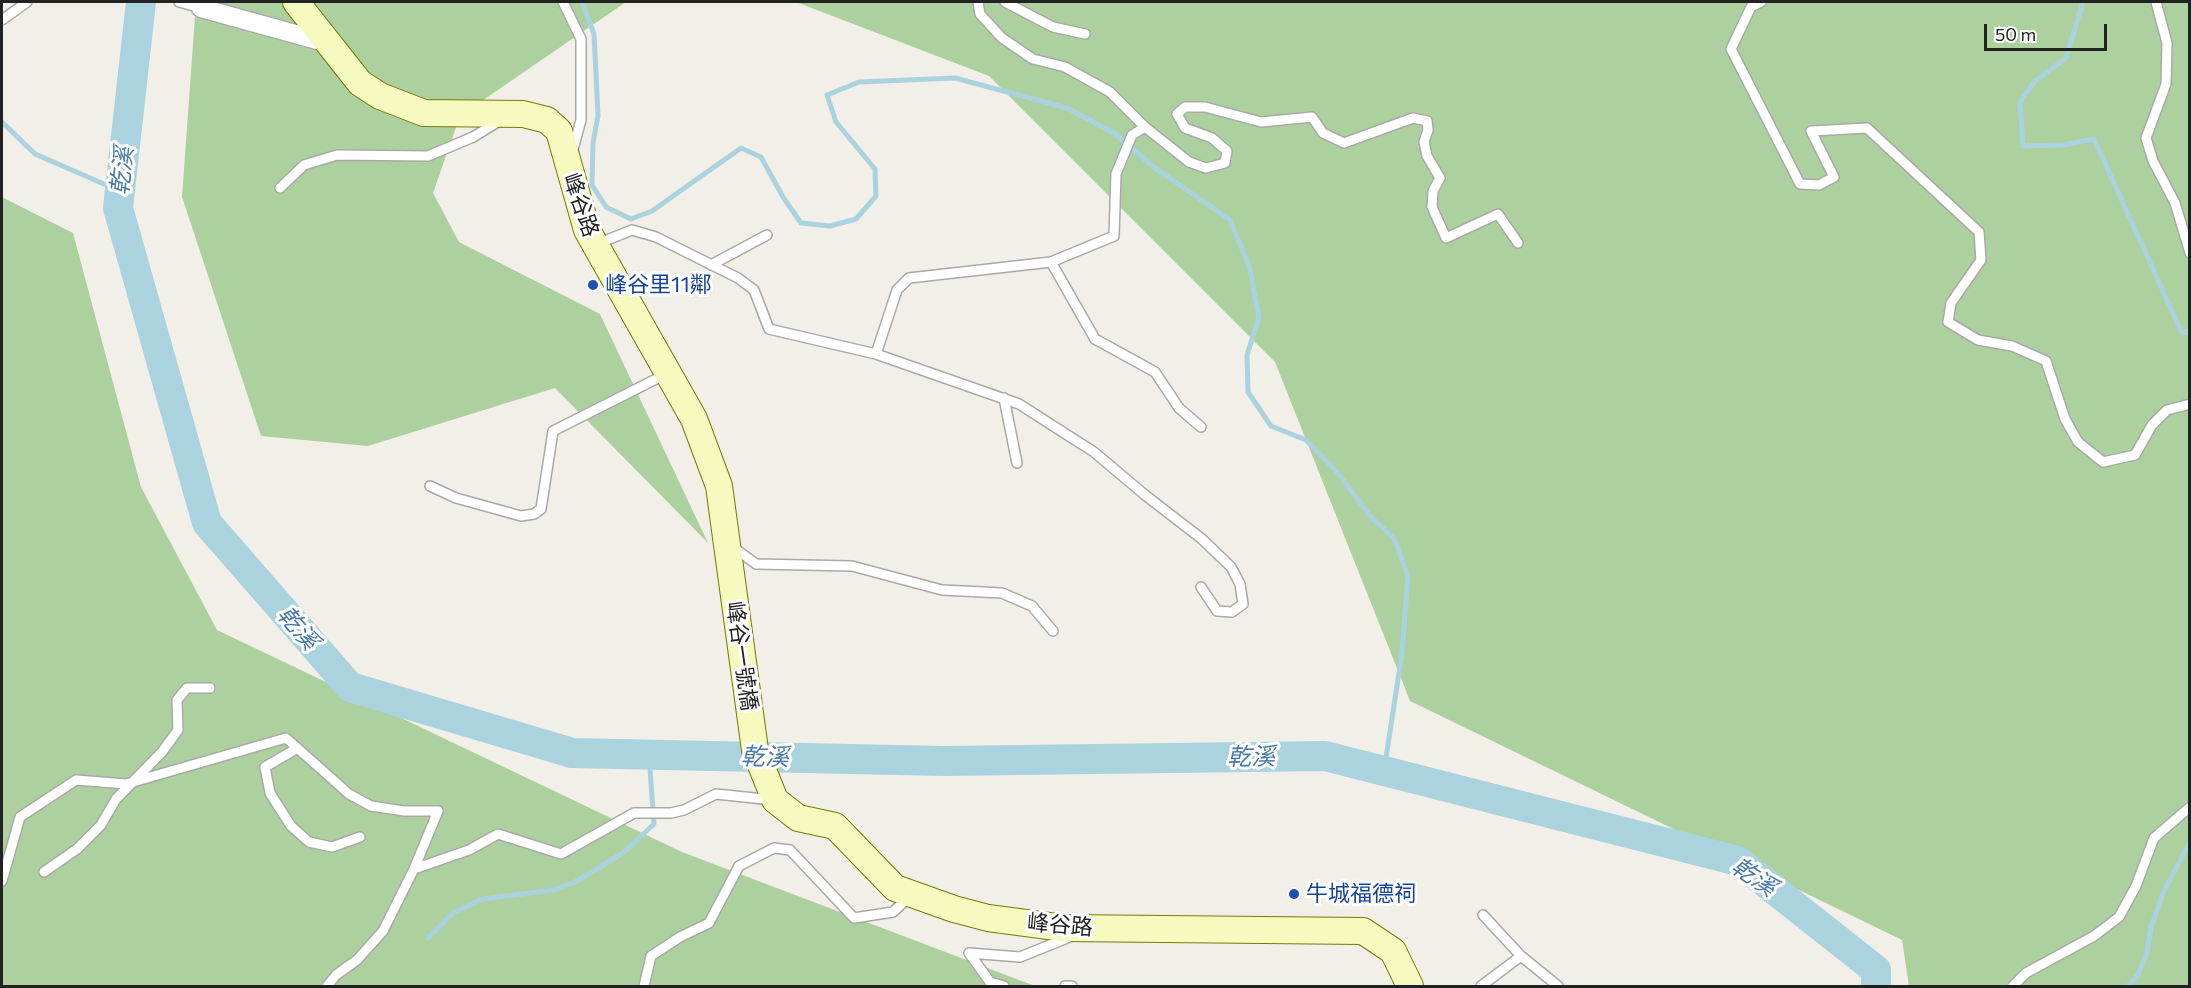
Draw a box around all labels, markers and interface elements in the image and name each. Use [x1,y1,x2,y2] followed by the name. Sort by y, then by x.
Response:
[1987,12,2110,50] scale bar
[1995,23,2036,45] text: 50 m
[105,146,139,196] water label: 乾溪
[558,170,604,240] street label: 峰谷路
[605,272,712,298] place label: 峰谷里11鄰
[586,278,600,292] marker: 峰谷里11鄰
[271,600,325,656] water label: 乾溪
[721,600,763,712] street label: 峰谷一號橋
[741,742,789,772] water label: 乾溪
[1227,742,1275,772] water label: 乾溪
[1726,852,1782,902] water label: 乾溪
[1306,881,1416,907] place label: 牛城福德祠
[1287,887,1301,901] marker: 牛城福德祠
[1026,909,1094,941] street label: 峰谷路

